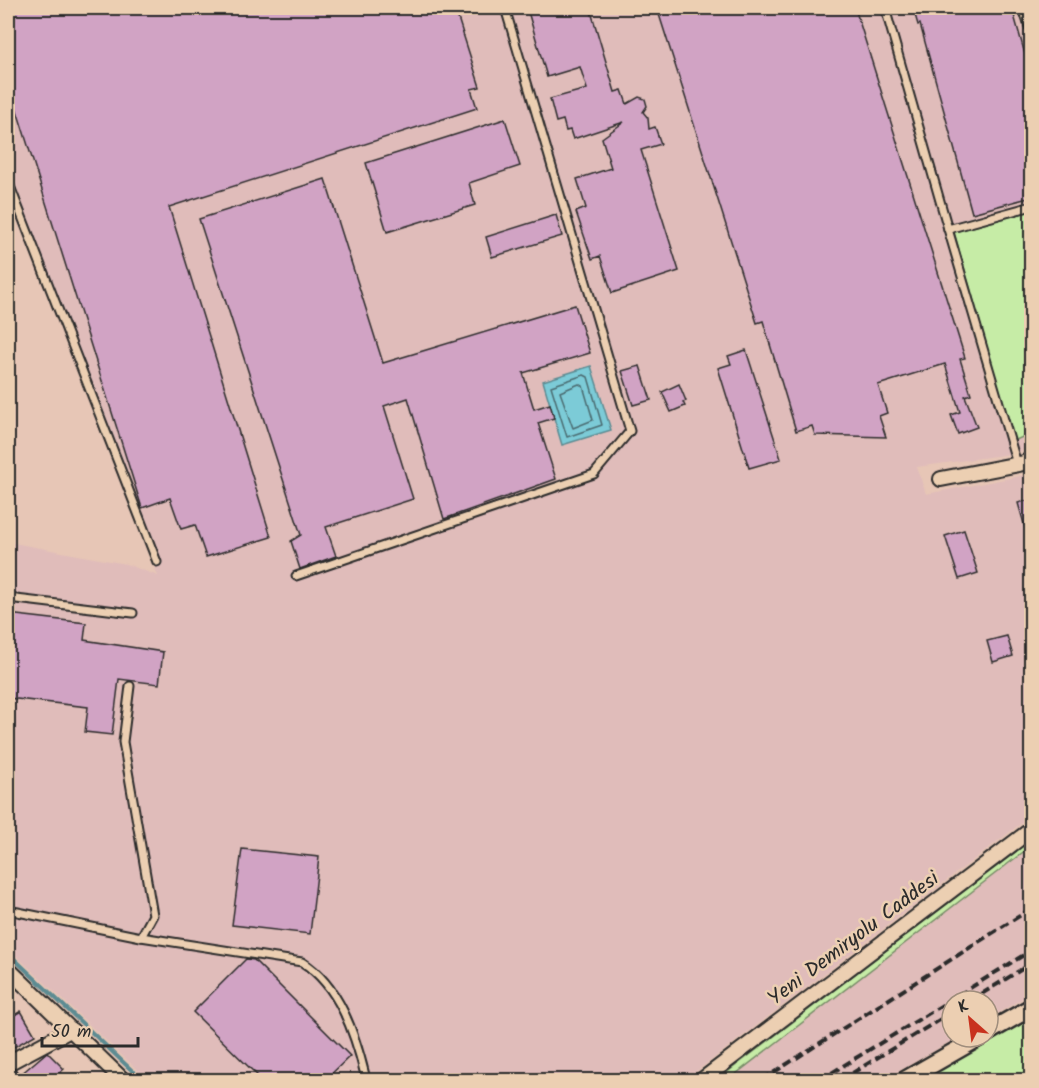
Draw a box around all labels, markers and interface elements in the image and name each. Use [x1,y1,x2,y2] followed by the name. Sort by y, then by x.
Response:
[761,863,948,1015] street label: Yeni Demiryolu Caddesi
[940,989,1000,1049] north arrow
[954,994,974,1020] text: K
[42,1010,138,1048] scale bar
[51,1018,91,1047] text: 50 m

